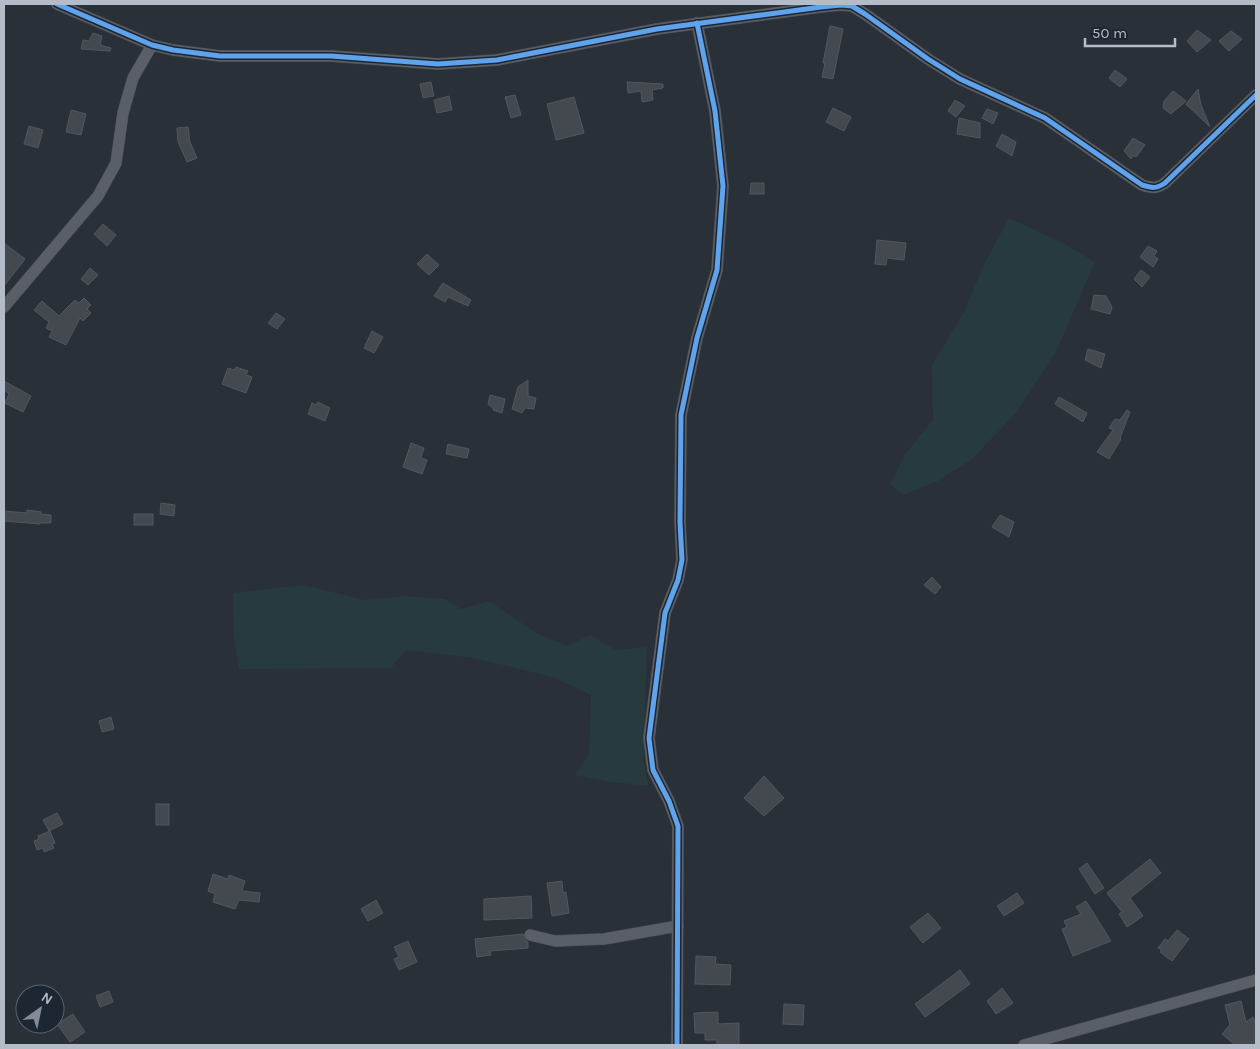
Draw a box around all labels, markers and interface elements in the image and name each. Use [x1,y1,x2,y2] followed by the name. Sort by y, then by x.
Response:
[1085,15,1175,47] scale bar
[1092,24,1127,42] text: 50 m
[15,984,65,1034] north arrow
[38,989,56,1008] text: N

